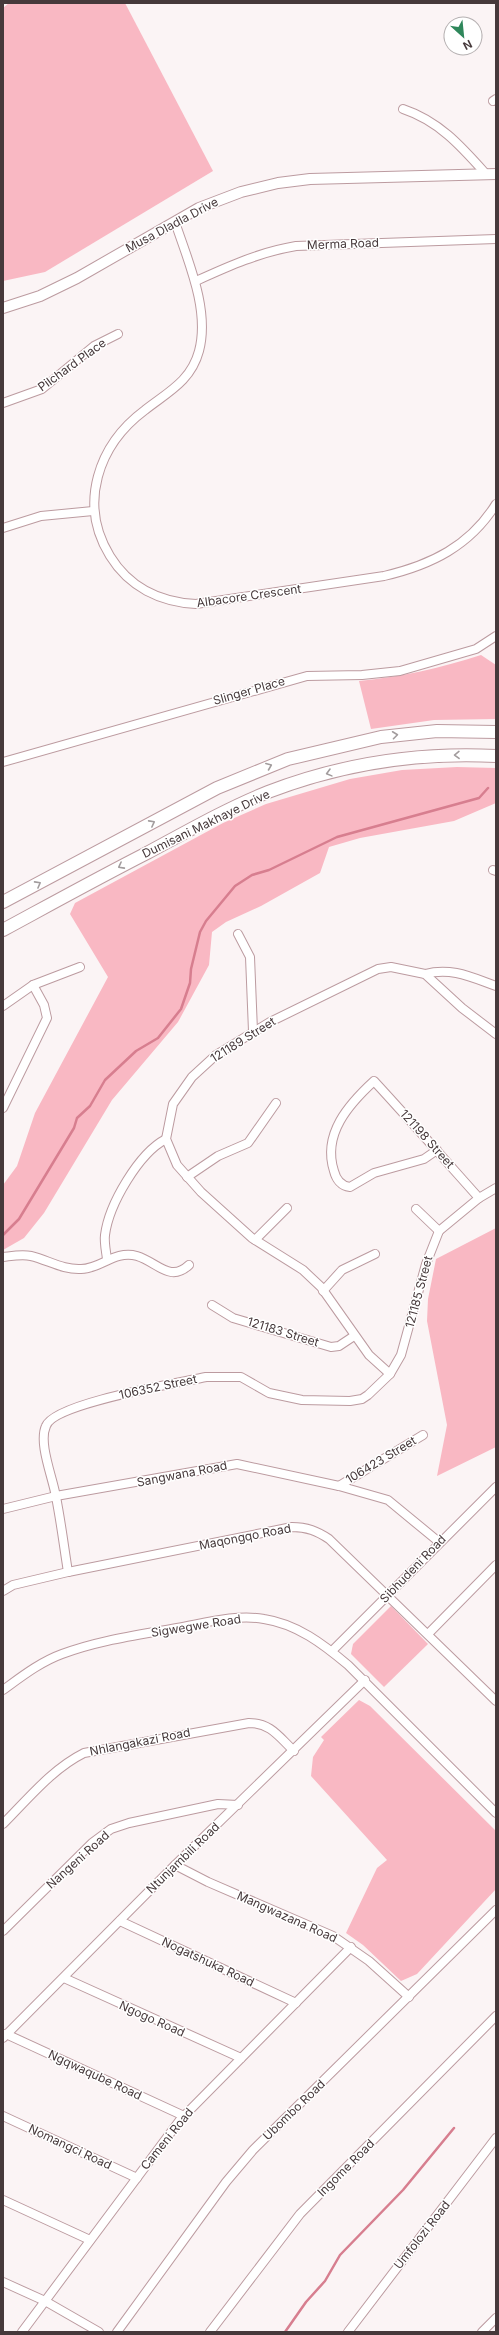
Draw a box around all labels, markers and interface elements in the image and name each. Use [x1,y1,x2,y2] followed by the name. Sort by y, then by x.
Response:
[443,16,483,56] north arrow
[461,37,474,53] text: N
[123,194,221,255] street label: Musa Dladla Drive
[307,235,379,252] street label: Merma Road
[35,335,109,394] street label: Pilchard Place
[196,581,302,610] street label: Albacore Crescent
[211,673,287,708] street label: Slinger Place
[392,731,398,740] one-way arrow
[454,751,460,759] one-way arrow
[265,763,273,771] one-way arrow
[325,768,332,777] one-way arrow
[140,786,272,861] street label: Dumisani Makhaye Drive
[148,820,156,827] one-way arrow
[118,861,125,869] one-way arrow
[33,881,41,888] one-way arrow
[207,1014,278,1066] street label: 121189 Street
[397,1106,458,1171] street label: 121198 Street
[402,1254,435,1330] street label: 121185 Street
[246,1314,321,1350] street label: 121183 Street
[118,1371,198,1402] street label: 106352 Street
[343,1433,419,1487] street label: 106423 Street
[136,1457,228,1490] street label: Sangwana Road
[198,1520,292,1553] street label: Maqongqo Road
[376,1531,449,1606] street label: Sibhudeni Road
[150,1611,242,1640] street label: Sigwegwe Road
[88,1724,191,1759] street label: Nhlangakazi Road
[143,1819,222,1896] street label: Ntunjambili Road
[43,1827,112,1892] street label: Nangeni Road
[235,1888,340,1945] street label: Mangwazana Road
[160,1934,257,1990] street label: Nogatshuka Road
[117,1997,187,2040] street label: Ngogo Road
[46,2046,144,2103] street label: Ngqwaqube Road
[259,2076,328,2143] street label: Ubombo Road
[137,2105,196,2173] street label: Cameni Road
[26,2121,114,2172] street label: Nomangci Road
[314,2136,377,2199] street label: Ingome Road
[390,2198,453,2272] street label: Umfolozi Road

